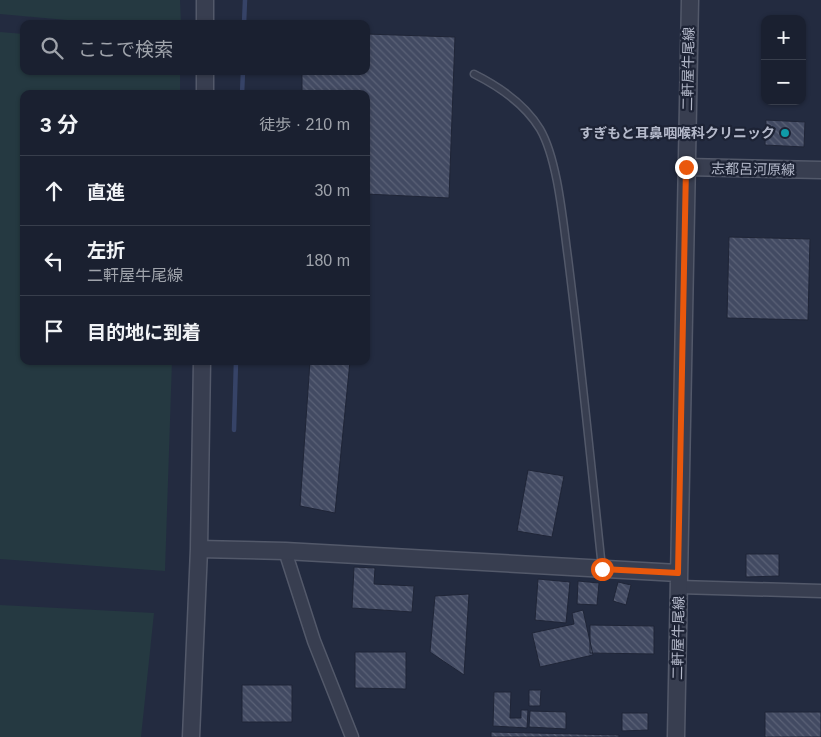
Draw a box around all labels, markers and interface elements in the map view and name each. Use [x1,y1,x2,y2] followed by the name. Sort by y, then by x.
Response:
[761,15,806,105] map controls
[761,15,806,60] button: +
[20,20,370,75] search box
[679,27,697,111] street label: 二軒屋牛尾線
[38,34,66,62] icon: search
[78,39,173,60] text: ここで検索
[761,60,806,105] button: −
[40,113,79,136] text: 3 分
[259,116,350,133] text: 徒歩 · 210 m
[579,125,775,141] place label: すぎもと耳鼻咽喉科クリニック
[779,127,791,139] marker: すぎもと耳鼻咽喉科クリニック
[675,156,698,179] route end
[711,160,795,178] street label: 志都呂河原線
[40,177,68,205] icon: ahead
[87,182,125,203] text: 直進
[314,182,350,199] text: 30 m
[87,240,125,261] text: 左折
[40,247,68,275] icon: left
[306,252,350,269] text: 180 m
[87,267,183,284] text: 二軒屋牛尾線
[40,317,68,345] icon: arrive
[87,322,201,343] text: 目的地に到着
[591,558,614,581] route start
[669,596,687,680] street label: 二軒屋牛尾線

